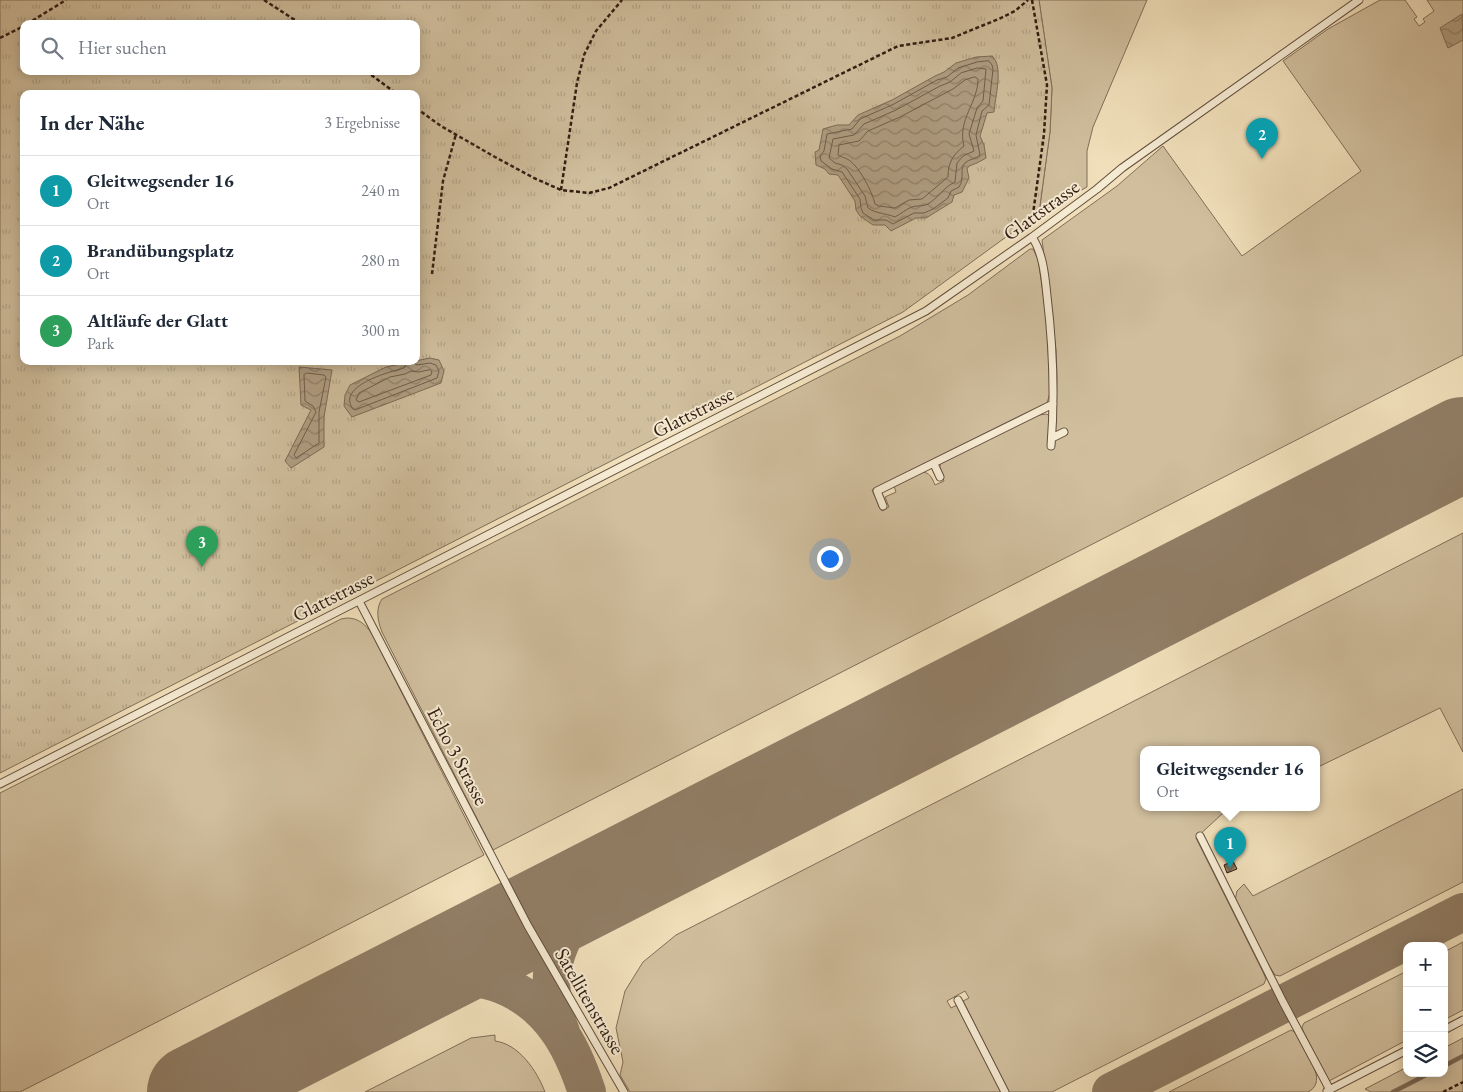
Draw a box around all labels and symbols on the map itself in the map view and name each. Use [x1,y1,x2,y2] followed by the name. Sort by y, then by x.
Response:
[1246,118,1278,159] pin: 2
[998,173,1084,246] street label: Glattstrasse
[648,380,738,444] street label: Glattstrasse
[186,526,218,567] pin: 3
[817,546,843,572] your location
[288,564,378,628] street label: Glattstrasse
[421,702,495,810] street label: Echo 3 Strasse
[1214,827,1246,868] pin: 1
[549,943,631,1059] street label: Satellitenstrasse

